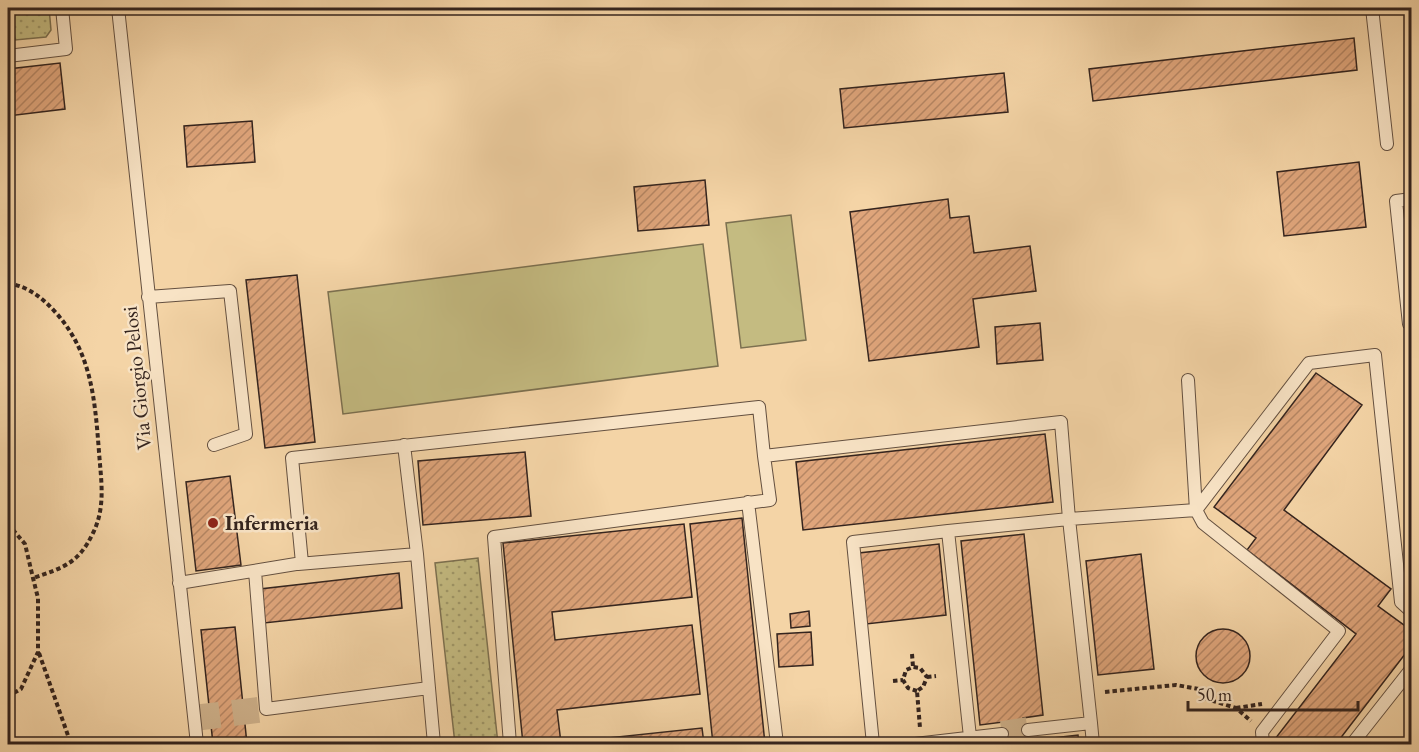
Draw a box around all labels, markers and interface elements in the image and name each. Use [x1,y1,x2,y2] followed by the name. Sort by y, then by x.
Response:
[116,305,157,451] street label: Via Giorgio Pelosi
[225,509,320,536] place label: Infermeria
[206,516,220,530] marker: Infermeria
[1188,674,1358,712] scale bar
[1197,683,1232,706] text: 50 m

